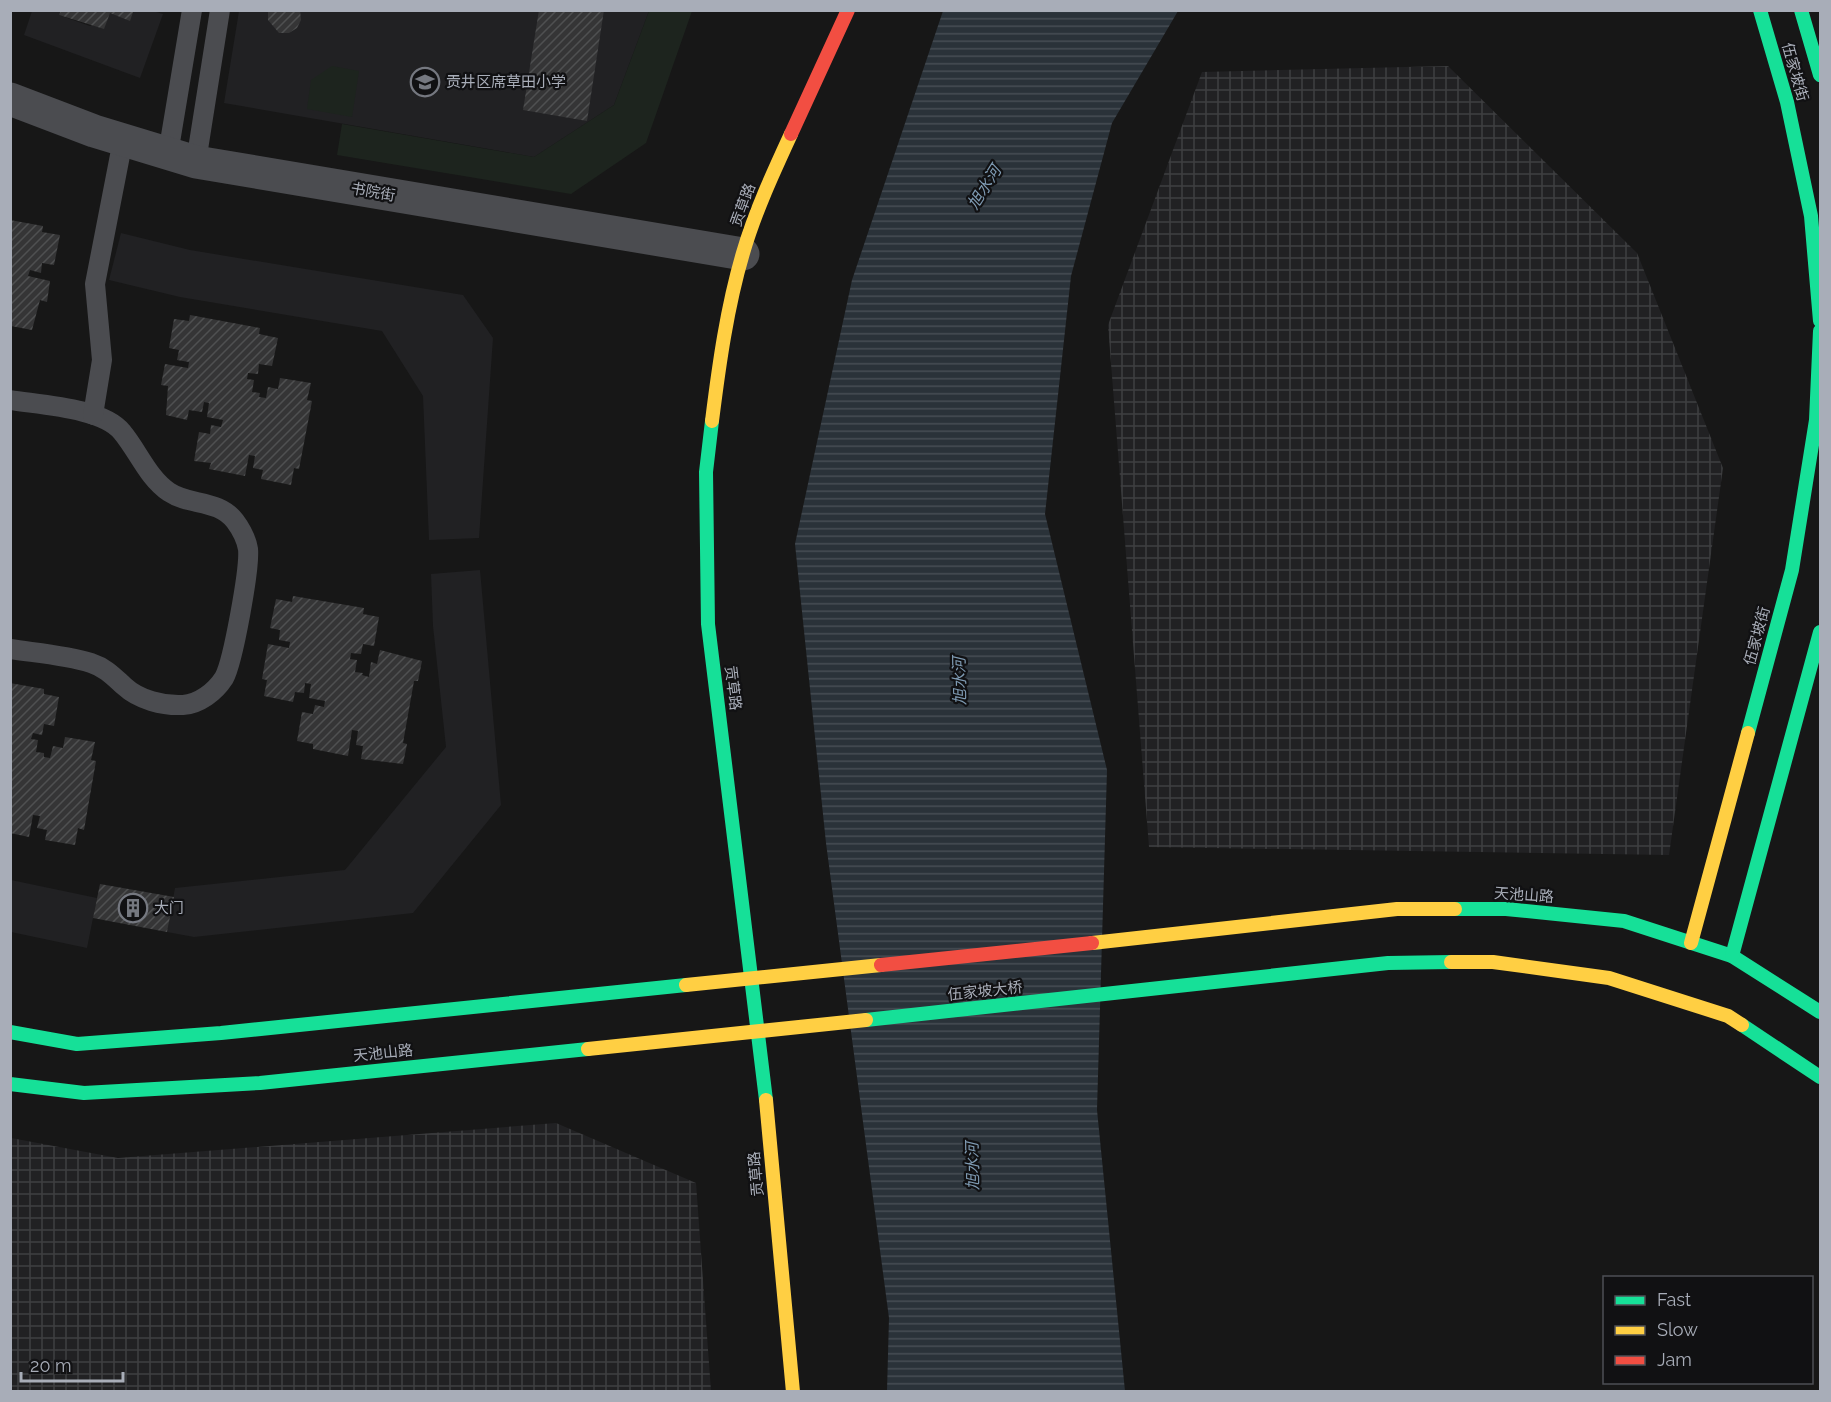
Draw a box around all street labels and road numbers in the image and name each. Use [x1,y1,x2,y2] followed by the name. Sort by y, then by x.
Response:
[1778,41,1812,103] street label: 伍家坡街
[349,179,397,205] street label: 书院街
[727,181,759,229] street label: 贡草路
[1741,605,1773,667] street label: 伍家坡街
[721,665,745,711] street label: 贡草路
[1493,884,1555,906] street label: 天池山路
[947,978,1023,1004] street label: 伍家坡大桥
[352,1041,414,1065] street label: 天池山路
[745,1151,767,1197] street label: 贡草路

